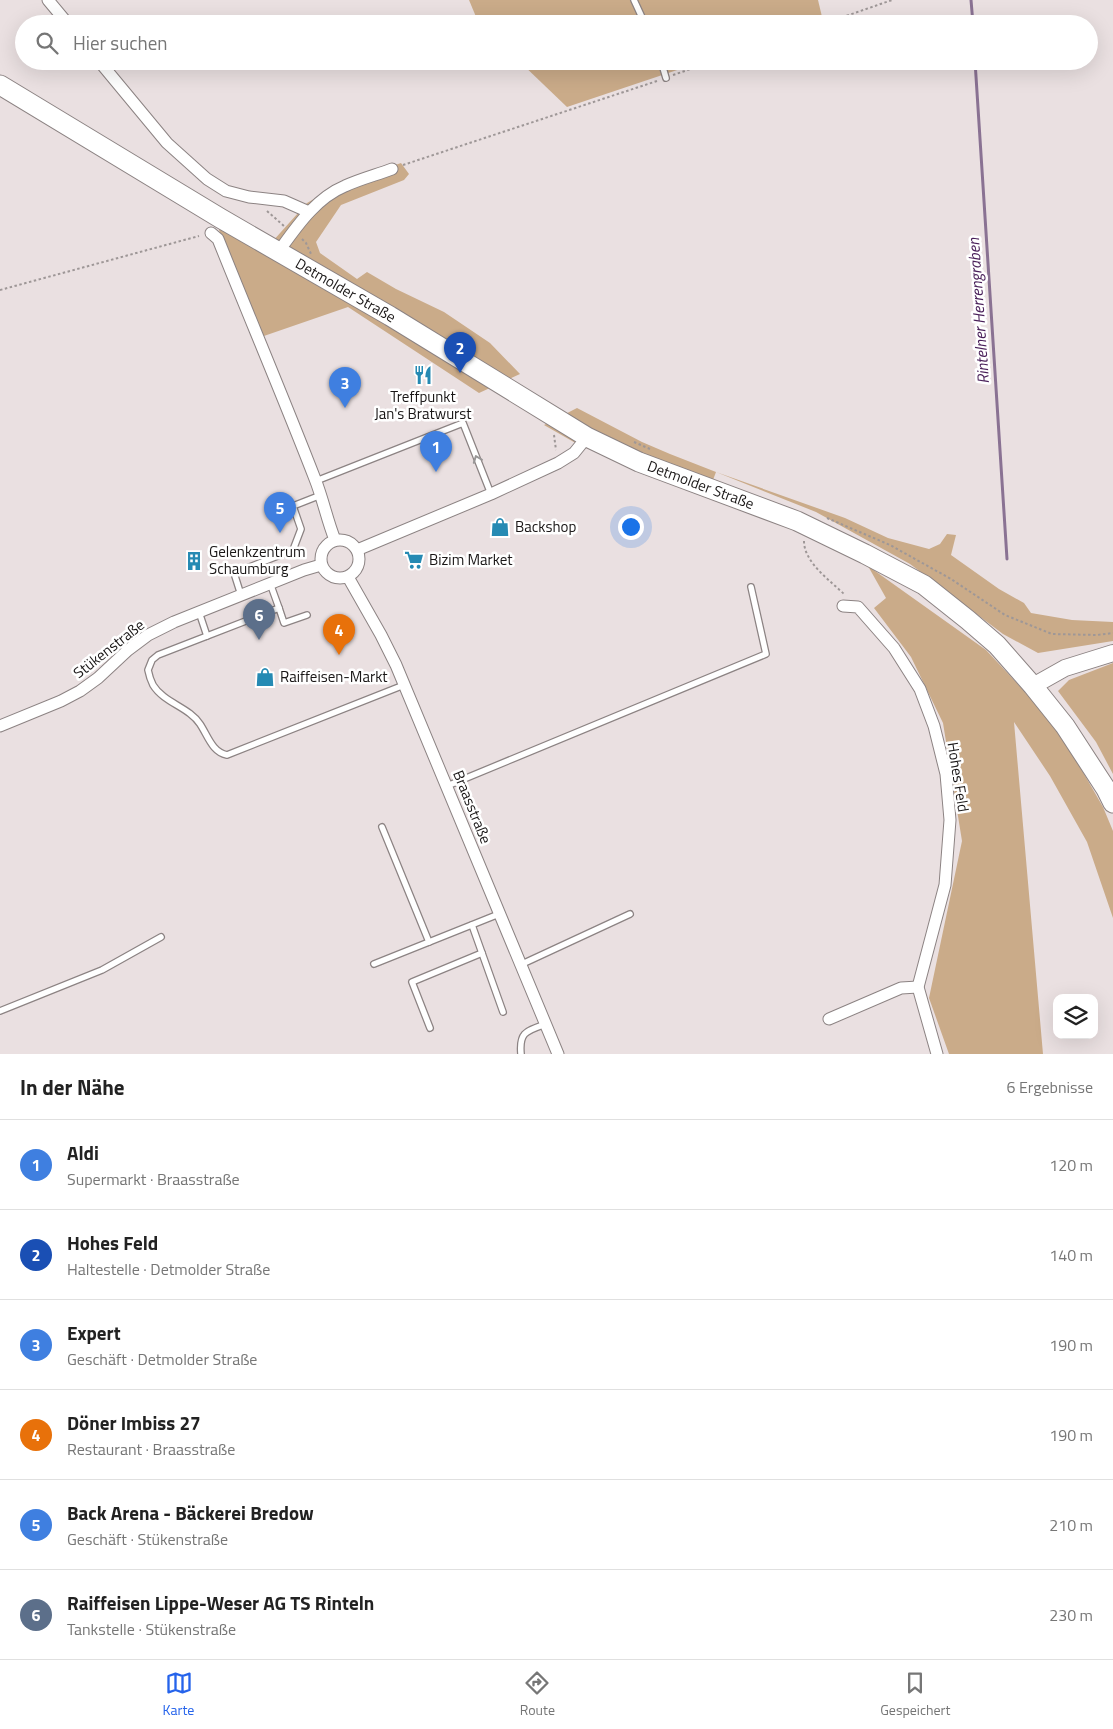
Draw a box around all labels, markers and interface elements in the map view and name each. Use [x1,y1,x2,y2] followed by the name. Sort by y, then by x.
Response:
[15,15,1098,70] search box
[73,28,168,57] text: Hier suchen
[33,29,61,57] icon: search
[961,236,995,385] water label: Rintelner Herrengraben
[291,252,401,328] street label: Detmolder Straße
[444,332,476,373] pin: 2
[412,364,434,386] restaurant icon: Treffpunkt Jan's Bratwurst
[329,367,361,408] pin: 3
[374,385,472,425] place label: Treffpunkt Jan's Bratwurst
[420,431,452,472] pin: 1
[644,454,758,515] street label: Detmolder Straße
[473,455,483,463] one-way arrow
[264,492,296,533] pin: 5
[618,514,644,540] your location
[515,515,576,538] place label: Backshop
[489,516,511,538] shop icon: Backshop
[209,540,305,580] place label: Gelenkzentrum Schaumburg
[429,548,513,571] place label: Bizim Market
[403,549,425,571] supermarket icon: Bizim Market
[183,550,205,572] building icon: Gelenkzentrum Schaumburg
[243,599,275,640] pin: 6
[68,613,149,684] street label: Stükenstraße
[323,614,355,655] pin: 4
[280,665,388,688] place label: Raiffeisen-Markt
[254,666,276,688] shop icon: Raiffeisen-Markt
[942,740,975,814] street label: Hohes Feld
[447,767,498,847] street label: Braasstraße
[1053,994,1098,1039] map controls
[1053,994,1098,1039] button: layers
[20,1071,125,1103] text: In der Nähe
[1006,1075,1093,1099] text: 6 Ergebnisse
[67,1138,99,1167] text: Aldi
[32,1153,40,1177] text: 1
[1049,1153,1093,1177] text: 120 m
[67,1167,240,1191] text: Supermarkt · Braasstraße
[67,1228,158,1257] text: Hohes Feld
[32,1243,40,1267] text: 2
[1049,1243,1093,1267] text: 140 m
[67,1257,270,1281] text: Haltestelle · Detmolder Straße
[67,1318,121,1347] text: Expert
[32,1333,40,1357] text: 3
[1049,1333,1093,1357] text: 190 m
[67,1347,257,1371] text: Geschäft · Detmolder Straße
[67,1408,201,1437] text: Döner Imbiss 27
[32,1423,40,1447] text: 4
[1049,1423,1093,1447] text: 190 m
[67,1437,235,1461] text: Restaurant · Braasstraße
[67,1498,314,1527] text: Back Arena - Bäckerei Bredow
[32,1513,40,1537] text: 5
[1049,1513,1093,1537] text: 210 m
[67,1527,228,1551] text: Geschäft · Stükenstraße
[67,1588,374,1617] text: Raiffeisen Lippe-Weser AG TS Rinteln
[32,1603,40,1627] text: 6
[1049,1603,1093,1627] text: 230 m
[67,1617,236,1641] text: Tankstelle · Stükenstraße
[163,1669,194,1720] tab: Karte
[520,1669,555,1720] tab: Route
[880,1669,950,1720] tab: Gespeichert

